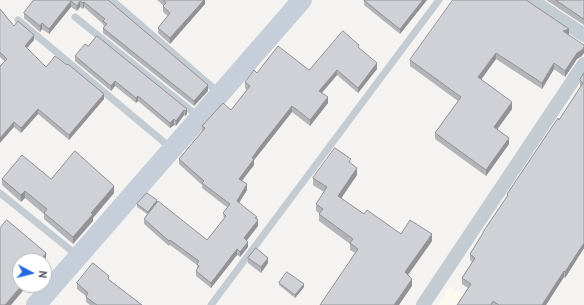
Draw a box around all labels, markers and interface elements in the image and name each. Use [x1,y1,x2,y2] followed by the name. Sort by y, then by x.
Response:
[12,253,52,293] north arrow
[36,270,50,279] text: N

